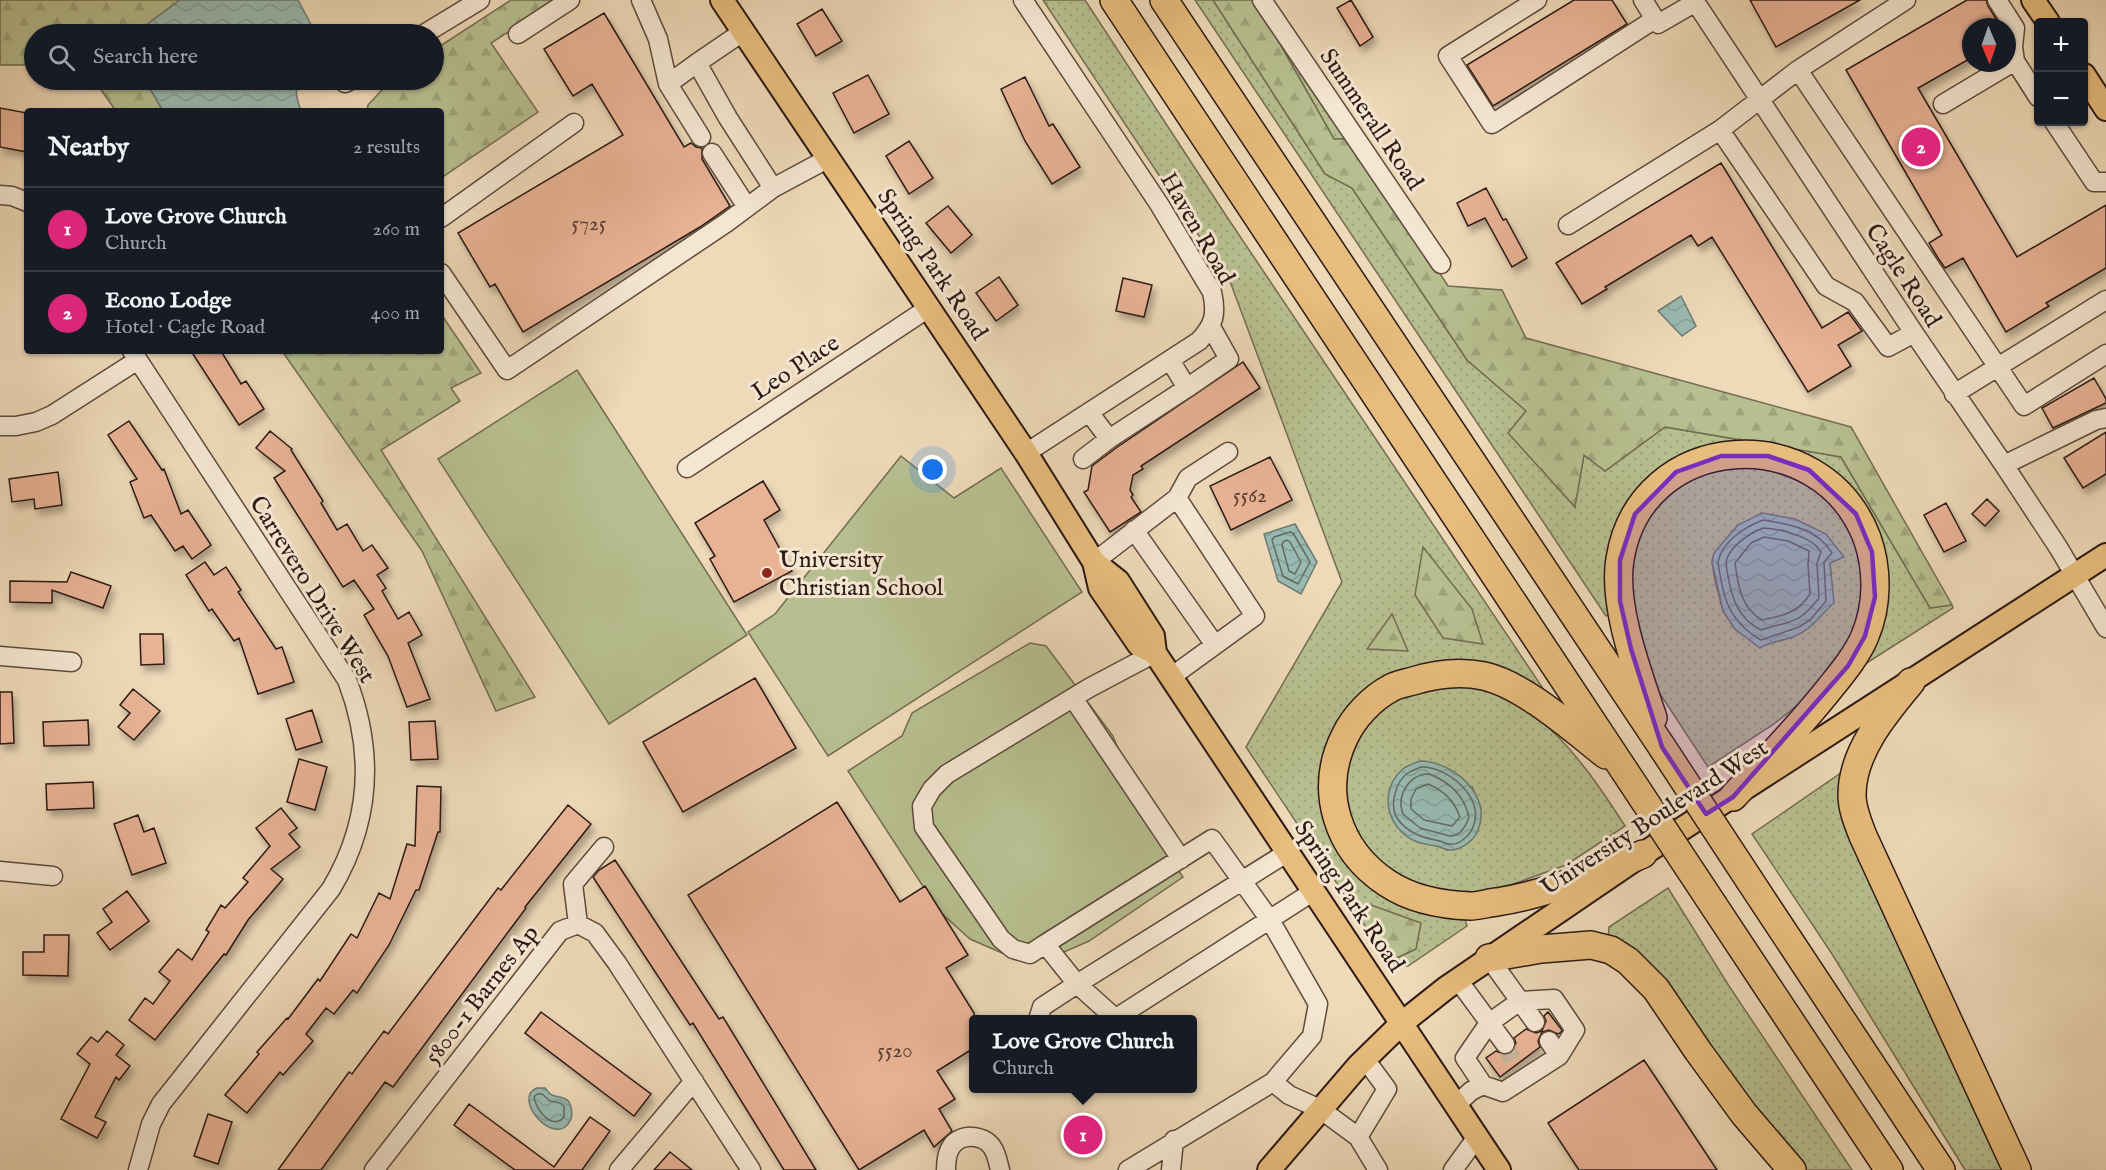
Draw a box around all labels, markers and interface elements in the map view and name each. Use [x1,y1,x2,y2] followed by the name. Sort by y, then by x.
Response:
[1962,18,2016,72] north arrow
[2034,18,2088,126] map controls
[2034,18,2088,72] button: +
[24,24,444,90] search box
[45,41,78,74] icon: search
[93,43,198,71] text: Search here
[1312,43,1430,197] street label: Summerall Road
[2034,72,2088,126] button: −
[1902,124,1940,170] pin: 2
[48,131,129,164] text: Nearby
[353,135,420,160] text: 2 results
[1152,167,1241,291] street label: Haven Road
[870,183,994,347] street label: Spring Park Road
[105,203,287,231] text: Love Grove Church
[572,211,607,238] house number: 5725
[64,217,71,242] text: 1
[373,217,420,242] text: 260 m
[1858,218,1948,334] street label: Cagle Road
[105,231,167,256] text: Church
[105,287,231,315] text: Econo Lodge
[63,301,72,326] text: 2
[371,301,420,326] text: 400 m
[105,315,265,340] text: Hotel · Cagle Road
[746,328,846,408] street label: Leo Place
[918,455,947,484] your location
[1233,483,1267,510] house number: 5562
[242,490,382,689] street label: Carrevero Drive West
[779,545,944,604] place label: University Christian School
[760,566,774,580] marker: University Christian School
[1535,733,1774,903] street label: University Boulevard West
[1287,815,1411,979] street label: Spring Park Road
[418,919,546,1071] street label: 5800-1 Barnes Ap
[969,1015,1197,1093] popup
[992,1028,1174,1056] text: Love Grove Church
[877,1038,913,1065] house number: 5520
[992,1056,1054,1081] text: Church
[1064,1112,1102,1158] pin: 1

